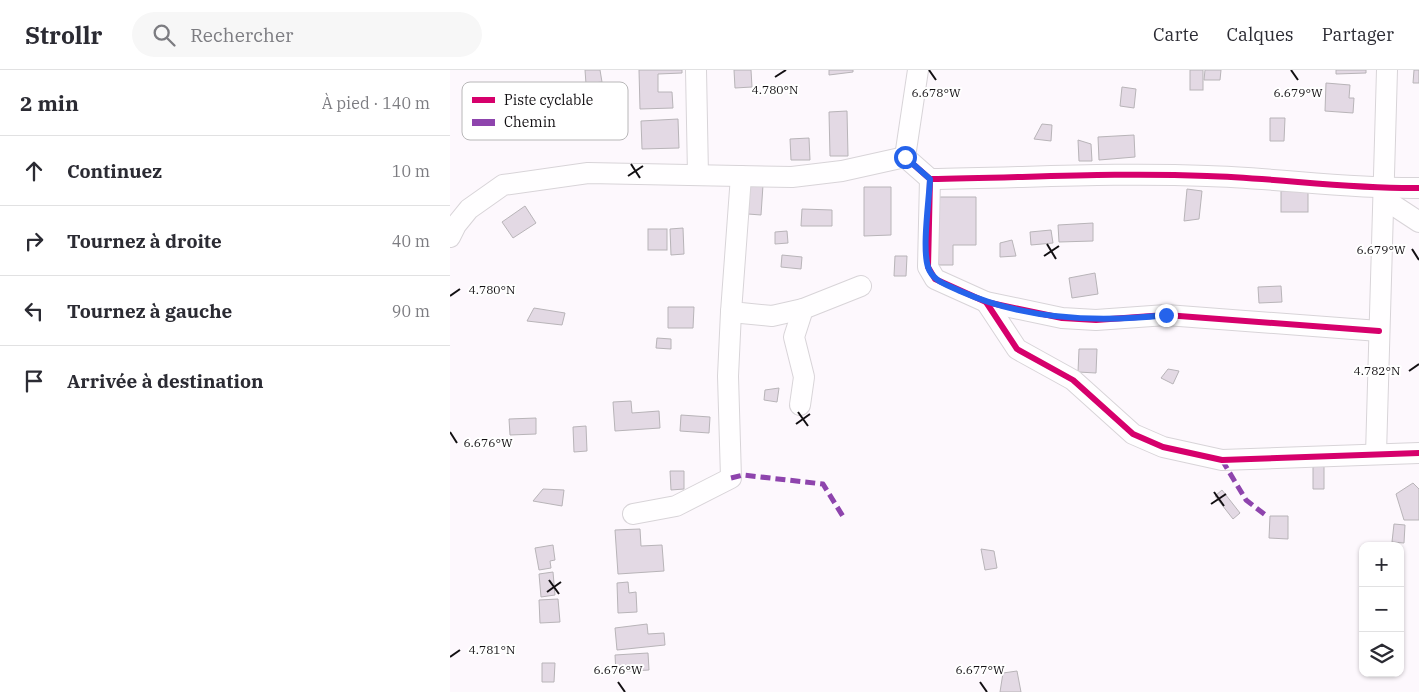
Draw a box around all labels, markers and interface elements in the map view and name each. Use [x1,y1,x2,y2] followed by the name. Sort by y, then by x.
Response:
[132,12,482,57] search box
[25,19,102,51] text: Strollr
[150,21,178,49] icon: search
[190,23,294,47] text: Rechercher
[1153,23,1199,46] text: Carte
[1227,23,1294,46] text: Calques
[1322,23,1394,46] text: Partager
[462,82,628,140] legend
[752,82,798,97] text: 4.780°N
[911,85,961,100] text: 6.678°W
[1273,85,1323,100] text: 6.679°W
[20,89,79,117] text: 2 min
[504,91,593,109] text: Piste cyclable
[322,93,430,113] text: À pied · 140 m
[504,113,556,131] text: Chemin
[894,146,917,169] route start
[20,157,48,185] icon: ahead
[67,159,162,183] text: Continuez
[392,161,430,181] text: 10 m
[20,227,48,255] icon: right
[67,229,222,253] text: Tournez à droite
[392,231,430,251] text: 40 m
[1356,242,1406,257] text: 6.679°W
[469,282,515,297] text: 4.780°N
[20,297,48,325] icon: left
[67,299,232,323] text: Tournez à gauche
[392,301,430,321] text: 90 m
[1155,304,1178,327] route end
[1354,363,1400,378] text: 4.782°N
[20,367,48,395] icon: arrive
[67,369,264,393] text: Arrivée à destination
[463,435,513,450] text: 6.676°W
[1359,542,1404,677] map controls
[1359,542,1404,587] button: +
[1359,587,1404,632] button: −
[1359,632,1404,677] button: layers
[469,642,515,657] text: 4.781°N
[593,662,643,677] text: 6.676°W
[955,662,1005,677] text: 6.677°W

